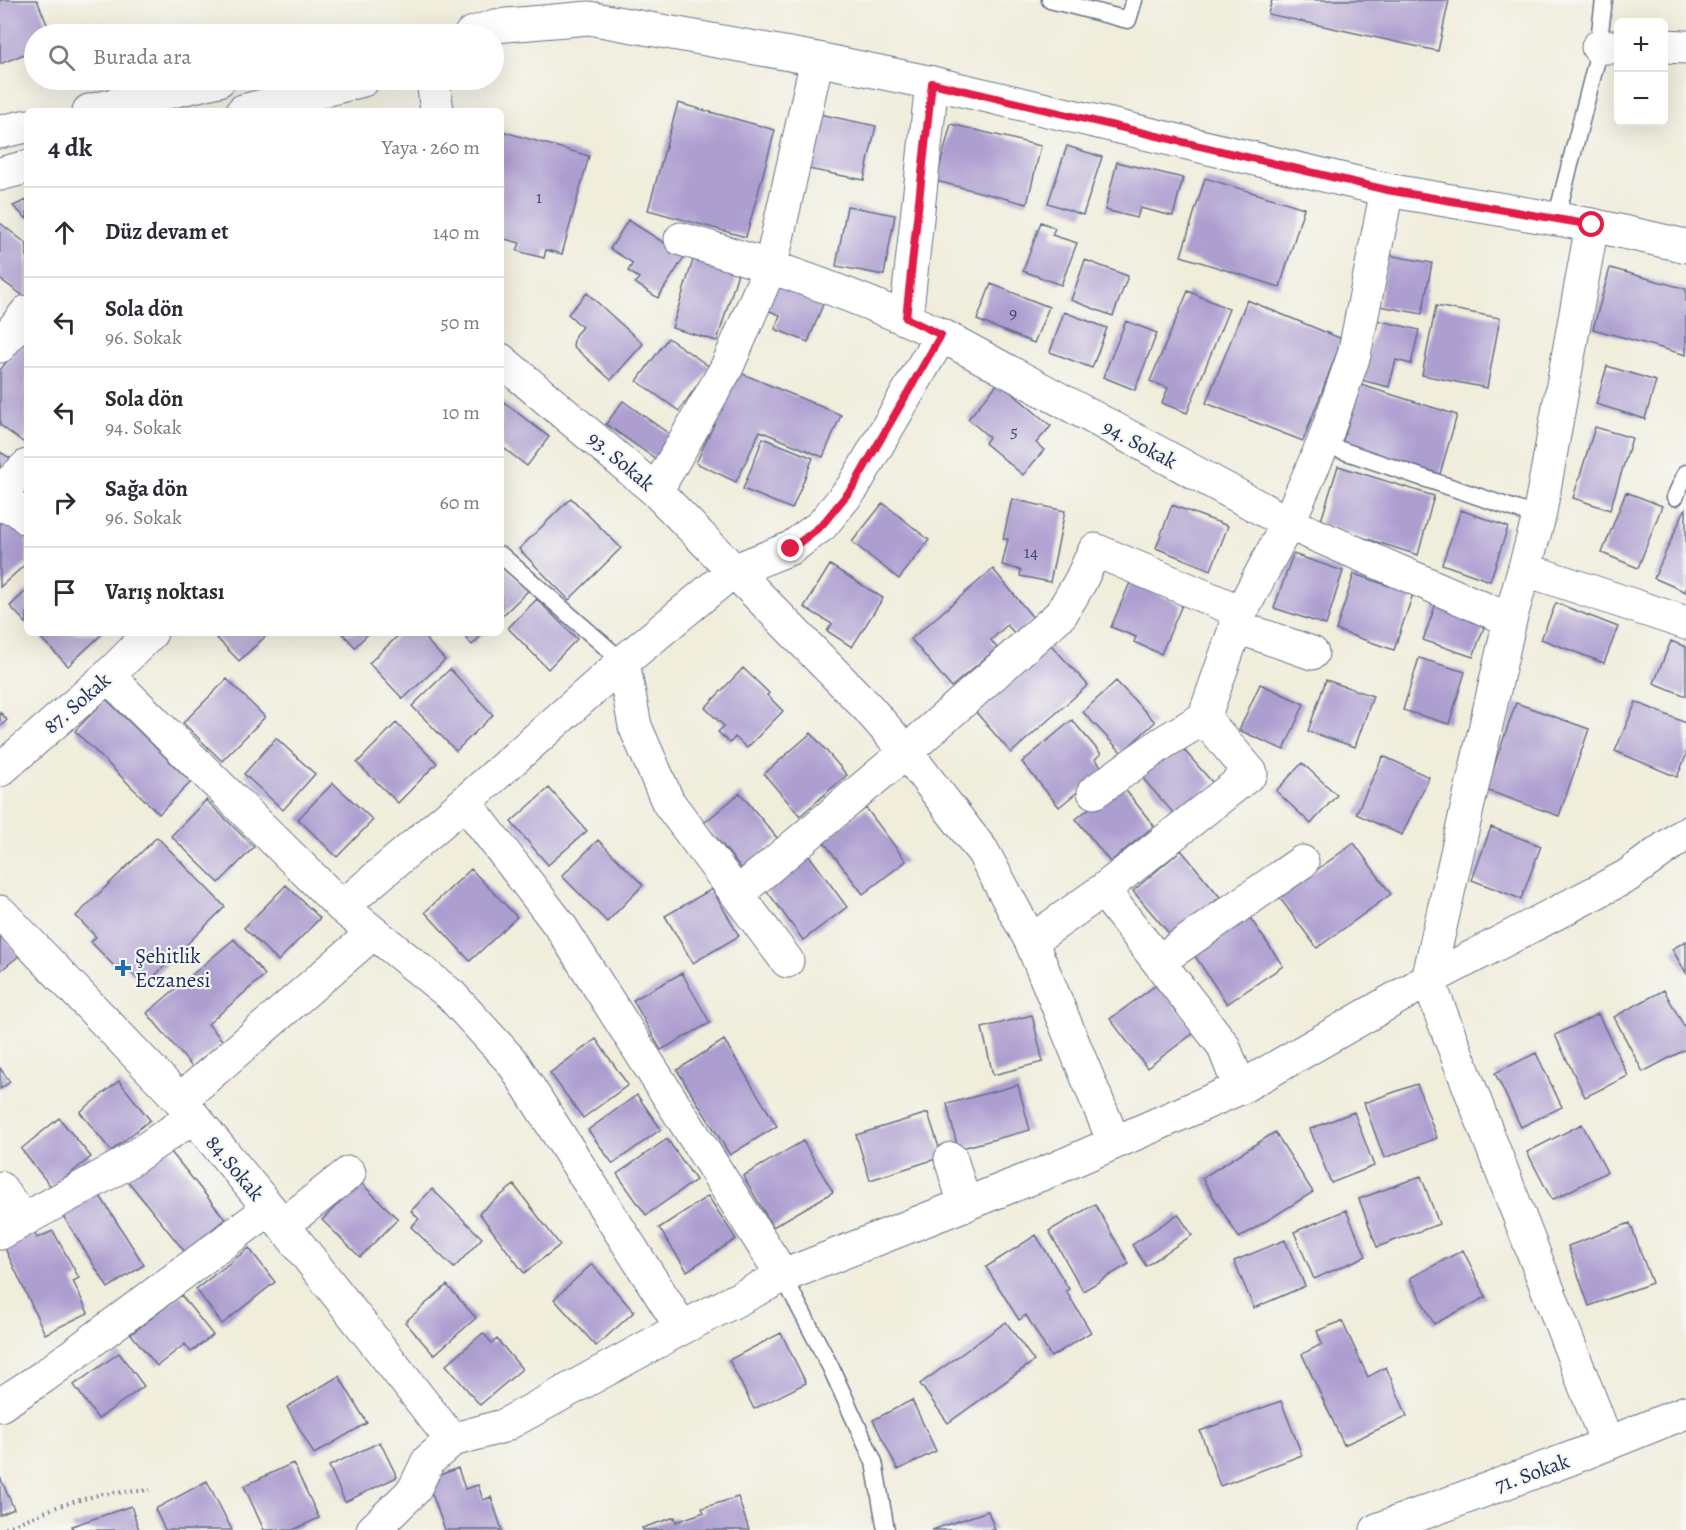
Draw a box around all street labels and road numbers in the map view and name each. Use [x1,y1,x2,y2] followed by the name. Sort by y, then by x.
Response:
[1098,413,1183,476] street label: 94. Sokak
[581,425,661,498] street label: 93. Sokak
[37,666,117,740] street label: 87. Sokak
[199,1129,271,1207] street label: 84.Sokak
[1491,1446,1574,1499] street label: 71. Sokak

